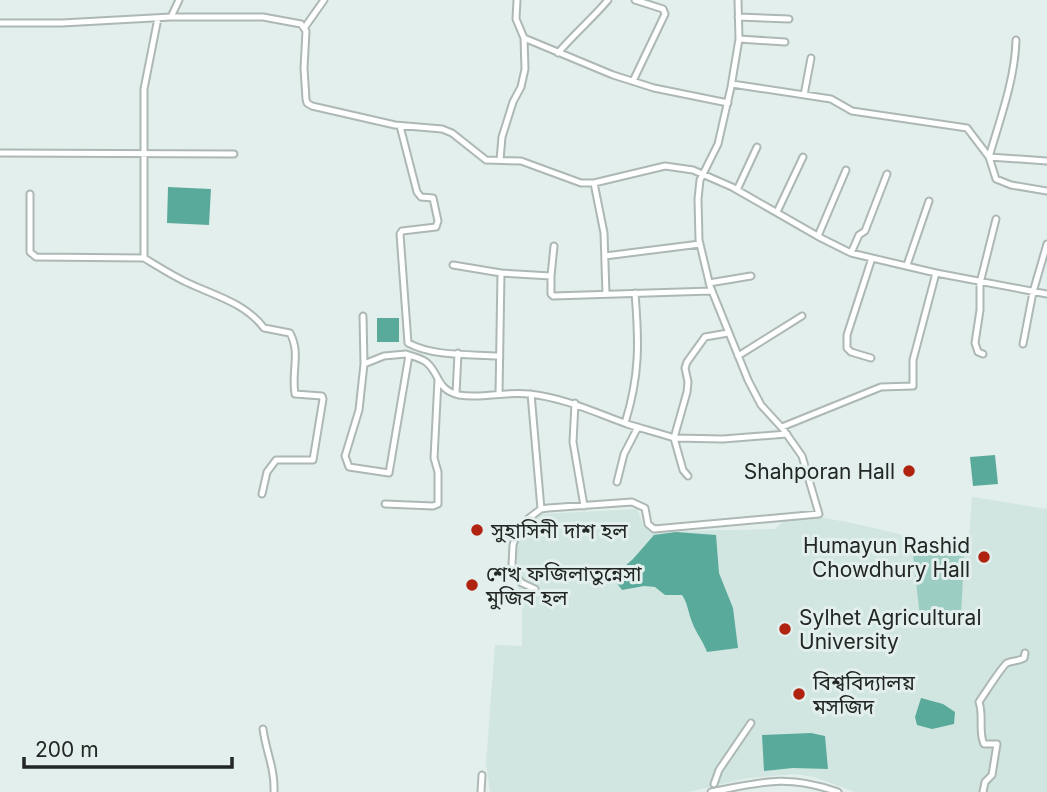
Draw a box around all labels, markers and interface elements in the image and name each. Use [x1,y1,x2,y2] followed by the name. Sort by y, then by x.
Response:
[744,459,895,484] place label: Shahporan Hall
[901,463,917,479] marker: Shahporan Hall
[490,518,628,543] place label: সুহাসিনী দাশ হল
[469,522,485,538] marker: সুহাসিনী দাশ হল
[803,533,970,582] place label: Humayun Rashid Chowdhury Hall
[976,549,992,565] marker: Humayun Rashid Chowdhury Hall
[485,561,642,610] place label: শেখ ফজিলাতুন্নেসা মুজিব হল
[464,577,480,593] marker: শেখ ফজিলাতুন্নেসা মুজিব হল
[799,605,981,654] place label: Sylhet Agricultural University
[777,621,793,637] marker: Sylhet Agricultural University
[812,670,916,719] place label: বিশ্ববিদ্যালয় মসজিদ
[791,686,807,702] marker: বিশ্ববিদ্যালয় মসজিদ
[24,726,233,770] scale bar
[35,737,99,762] text: 200 m

